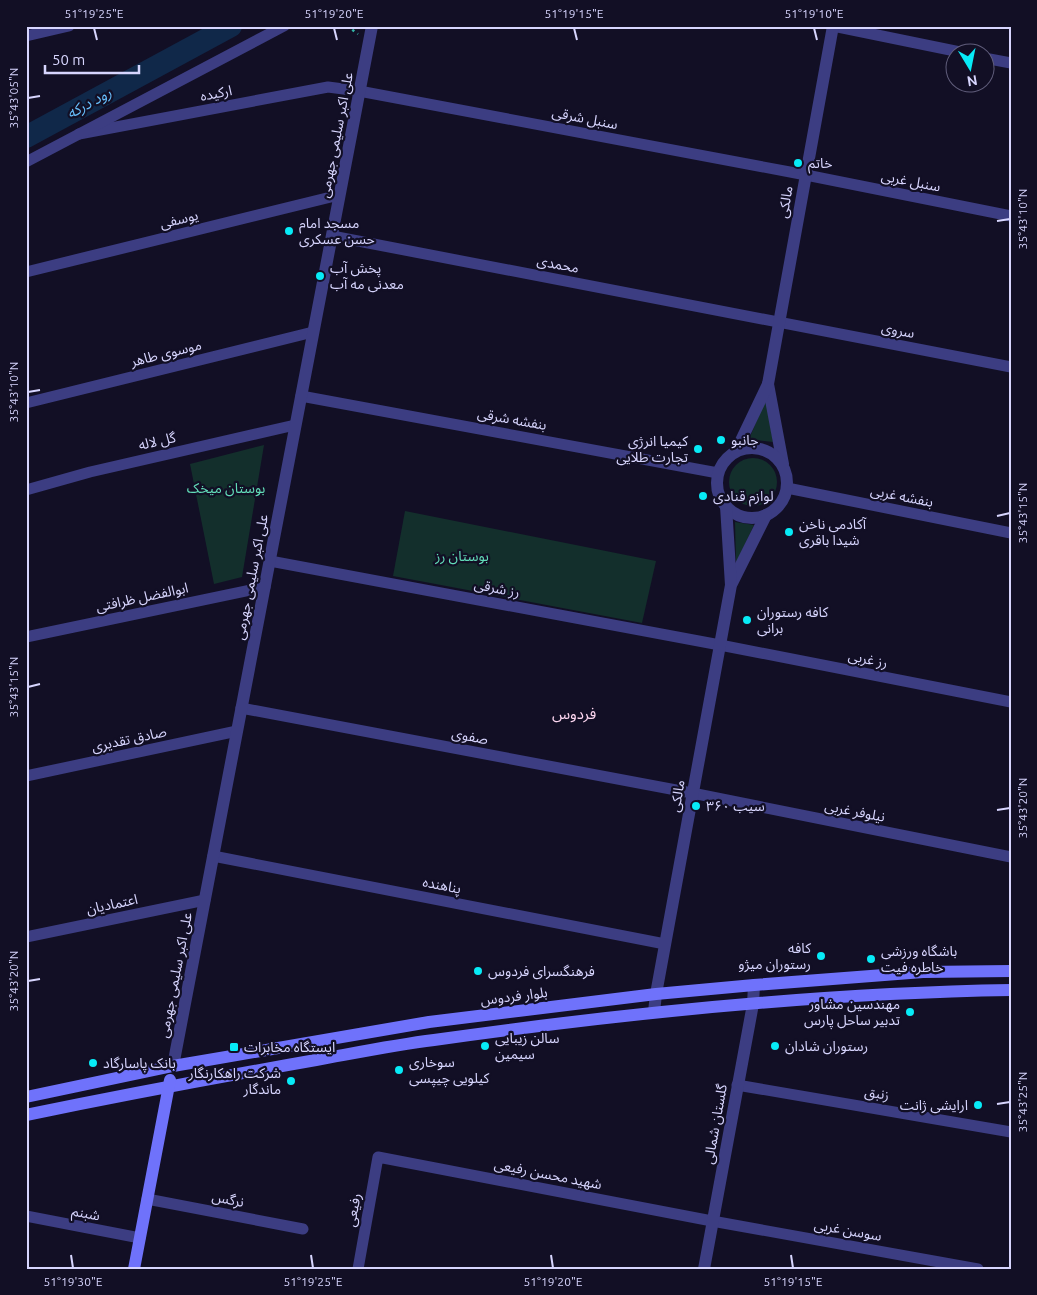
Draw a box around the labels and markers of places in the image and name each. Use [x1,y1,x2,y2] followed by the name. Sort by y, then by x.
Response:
[808,155,832,174] place label: خاتم
[792,157,804,169] marker: خاتم
[299,215,375,248] place label: مسجد امام حسن عسکری
[283,225,295,237] marker: مسجد امام حسن عسکری
[330,260,404,293] place label: پخش آب معدنی مه آب
[314,270,326,282] marker: پخش آب معدنی مه آب
[731,432,759,449] place label: جانبو
[616,433,688,466] place label: کیمیا انرژی تجارت طلایی
[715,434,727,446] marker: جانبو
[692,443,704,455] marker: کیمیا انرژی تجارت طلایی
[713,488,774,507] place label: لوازم قنادی
[697,490,709,502] marker: لوازم قنادی
[799,516,867,549] place label: آکادمی ناخن شیدا باقری
[783,526,795,538] marker: آکادمی ناخن شیدا باقری
[757,604,829,637] place label: كافه رستوران برانى
[741,614,753,626] marker: كافه رستوران برانى
[706,798,765,814] place label: سیب ۳۶۰
[690,800,702,812] marker: سیب ۳۶۰
[738,940,811,973] place label: کافه رستوران ميژو
[881,943,958,976] place label: باشگاه ورزشی خاطره فیت
[815,950,827,962] marker: کافه رستوران ميژو
[865,953,877,965] marker: باشگاه ورزشی خاطره فیت
[488,963,595,980] place label: فرهنگسرای فردوس
[472,965,484,977] marker: فرهنگسرای فردوس
[804,996,900,1030] place label: مهندسین مشاور تدبیر ساحل پارس
[904,1006,916,1018] marker: مهندسین مشاور تدبیر ساحل پارس
[495,1030,559,1063] place label: سالن زیبایی سیمین
[785,1038,868,1055] place label: رستوران شادان
[244,1039,335,1056] place label: ایستگاه مخابرات
[479,1040,491,1052] marker: سالن زیبایی سیمین
[769,1040,781,1052] marker: رستوران شادان
[228,1041,240,1053] marker: ایستگاه مخابرات
[409,1054,490,1088] place label: سوخاری كيلويی چيپسی
[103,1055,176,1073] place label: بانک پاسارگاد
[87,1057,99,1069] marker: بانک پاسارگاد
[393,1064,405,1076] marker: سوخاری كيلويی چيپسی
[188,1065,281,1098] place label: شرکت راهکارنگار ماندگار
[285,1075,297,1087] marker: شرکت راهکارنگار ماندگار
[900,1097,968,1114] place label: ارایشی ژانت
[972,1099,984,1111] marker: ارایشی ژانت

